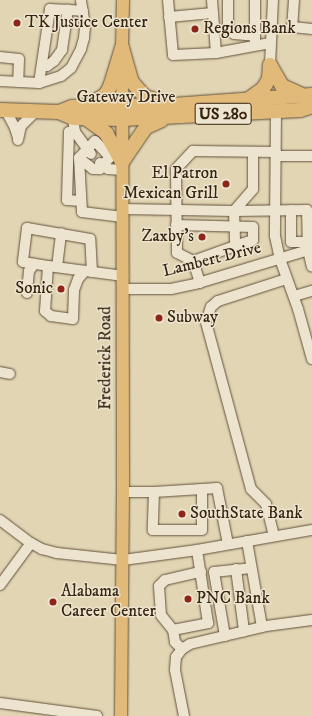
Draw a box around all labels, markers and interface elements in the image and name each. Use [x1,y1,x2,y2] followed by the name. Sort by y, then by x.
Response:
[25,13,148,33] place label: TK Justice Center
[12,18,22,28] marker: TK Justice Center
[203,19,296,39] place label: Regions Bank
[190,24,200,34] marker: Regions Bank
[76,88,176,108] street label: Gateway Drive
[194,100,252,128] road number: US 280
[123,164,218,204] place label: El Patron Mexican Grill
[221,179,231,189] marker: El Patron Mexican Grill
[141,227,194,247] place label: Zaxby's
[197,232,207,242] marker: Zaxby's
[161,238,263,282] street label: Lambert Drive
[15,279,53,299] place label: Sonic
[56,284,66,294] marker: Sonic
[96,306,116,410] street label: Frederick Road
[167,308,218,328] place label: Subway
[154,313,164,323] marker: Subway
[190,504,303,524] place label: SouthState Bank
[177,509,187,519] marker: SouthState Bank
[61,582,156,622] place label: Alabama Career Center
[196,589,270,609] place label: PNC Bank
[183,594,193,604] marker: PNC Bank
[48,597,58,607] marker: Alabama Career Center

